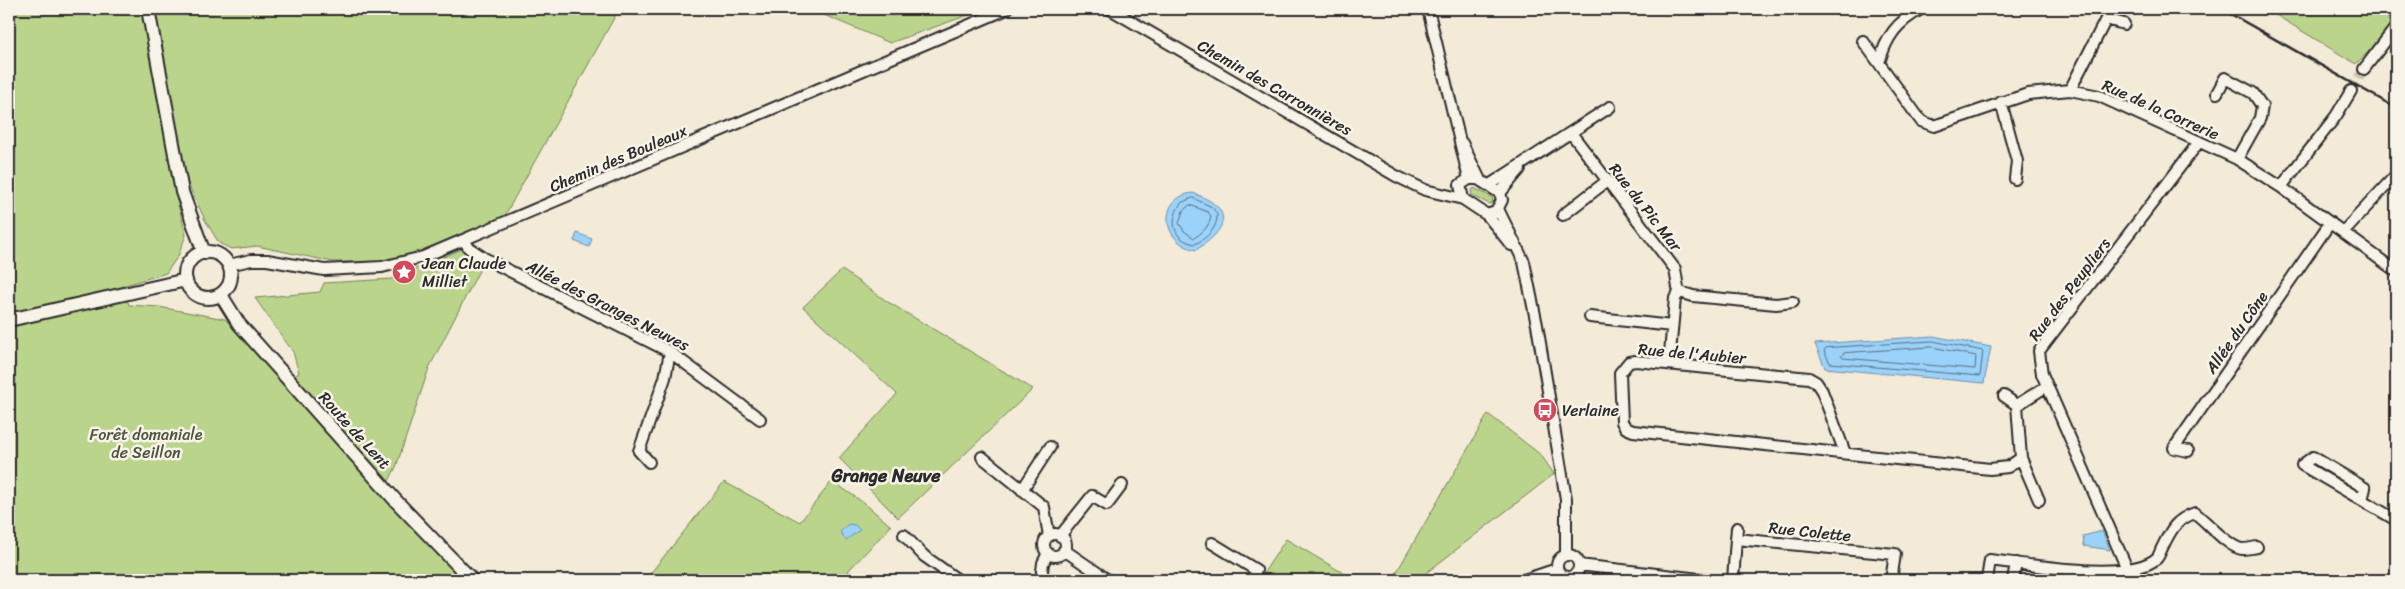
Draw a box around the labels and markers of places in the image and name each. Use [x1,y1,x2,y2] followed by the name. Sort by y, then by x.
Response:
[421,249,506,296] place label: Jean Claude Milliet
[391,259,417,285] place icon: Jean Claude Milliet
[1562,396,1619,425] place label: Verlaine
[1532,397,1558,423] bus stop icon: Verlaine

